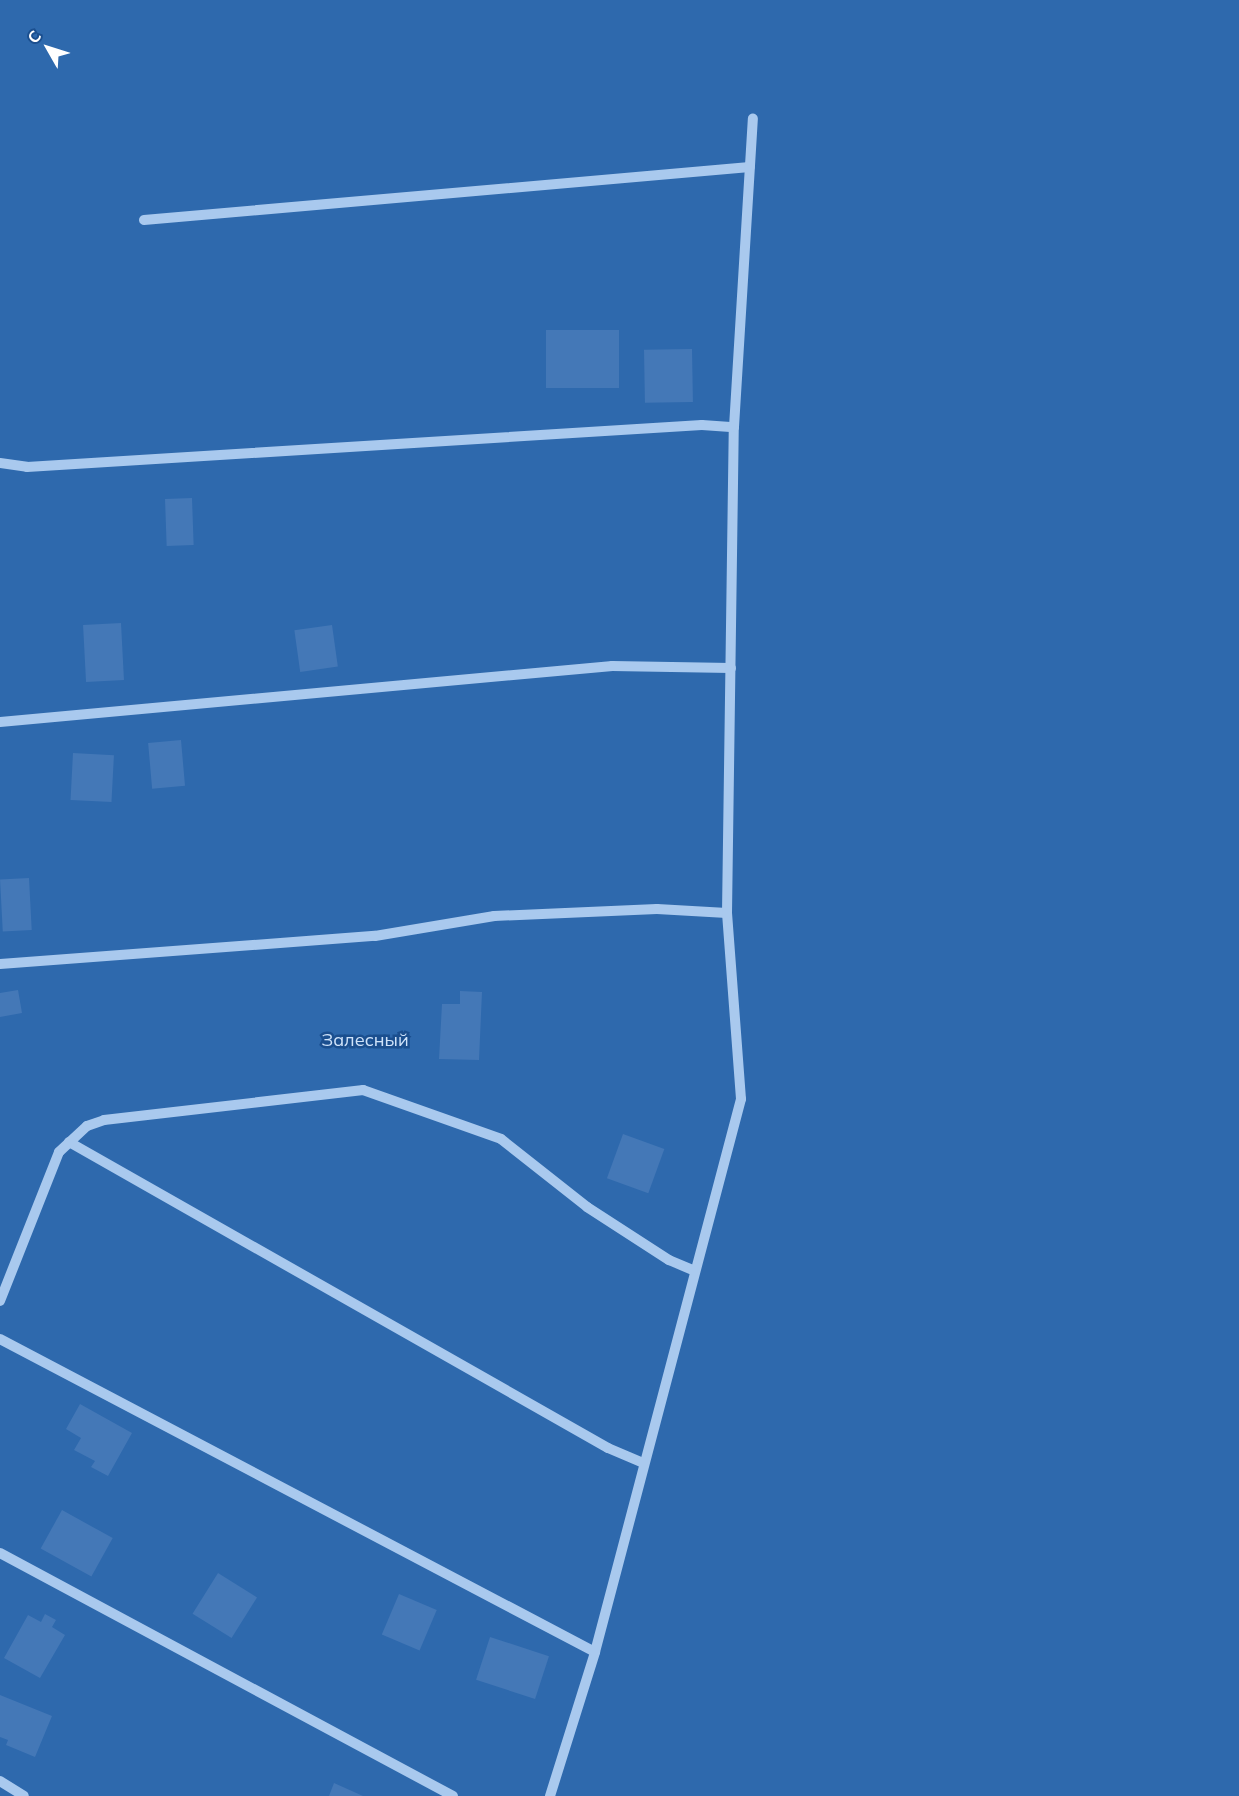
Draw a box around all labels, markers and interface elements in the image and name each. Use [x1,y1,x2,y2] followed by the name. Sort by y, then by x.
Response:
[18,18,78,78] north arrow
[23,26,45,47] text: С
[321,1029,409,1051] park label: Залесный

